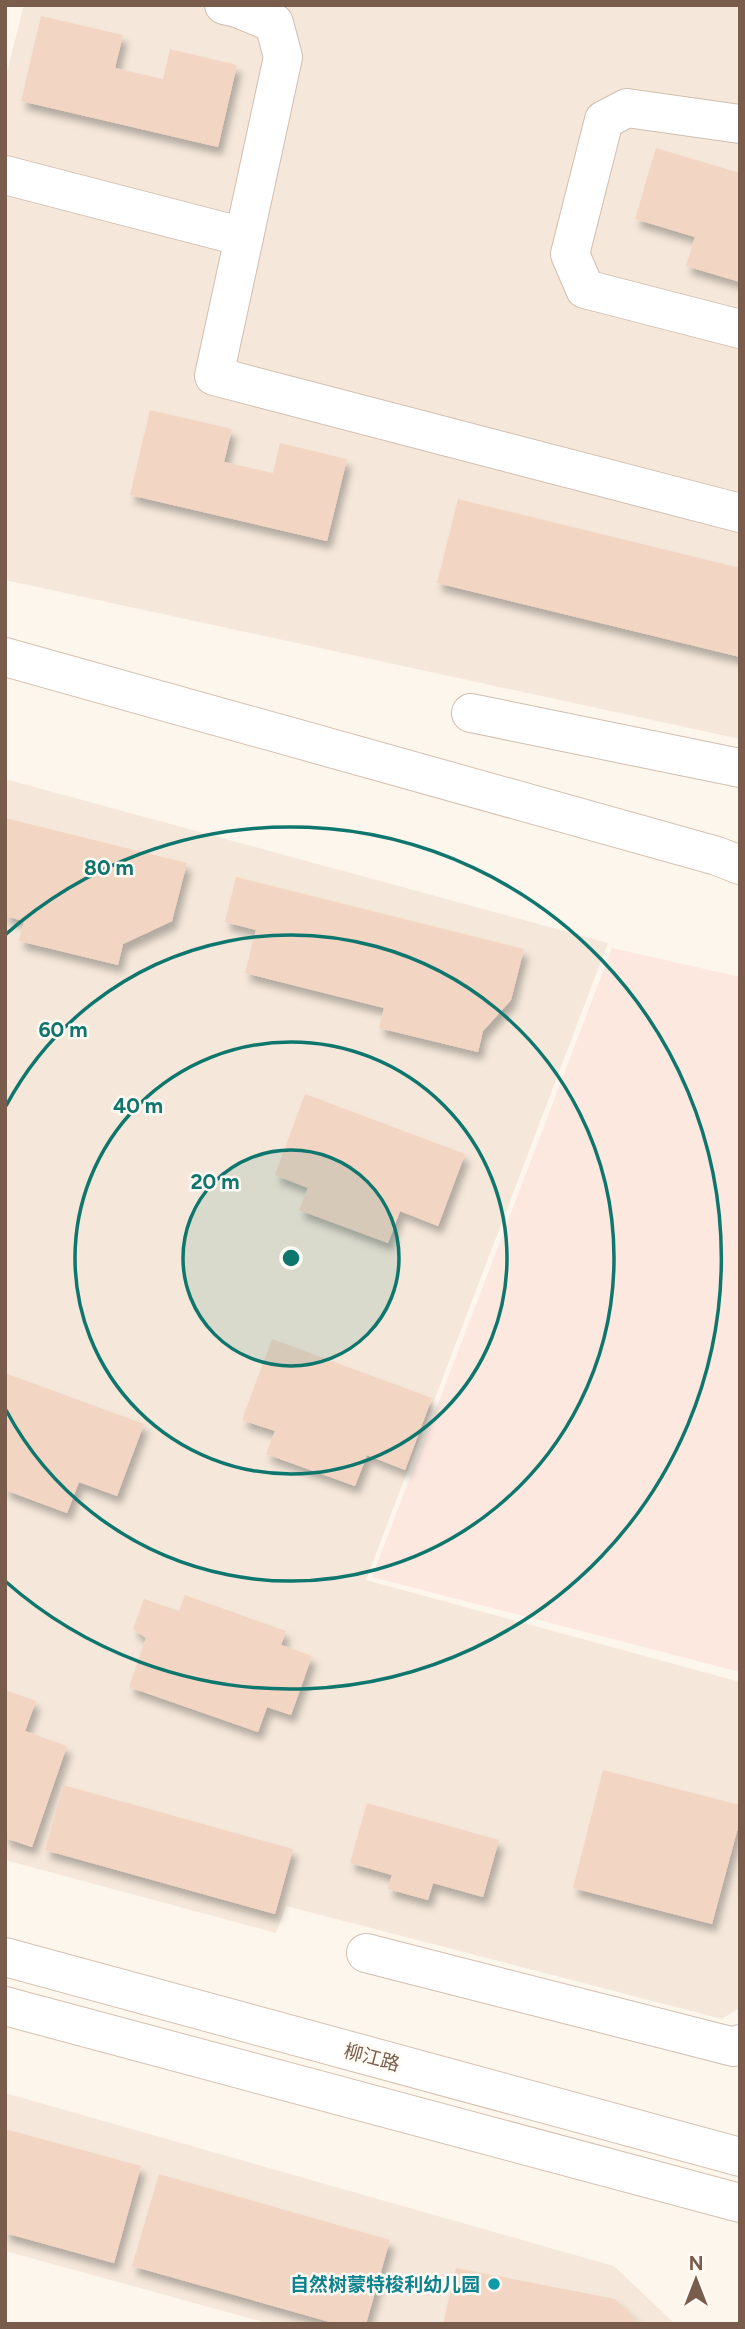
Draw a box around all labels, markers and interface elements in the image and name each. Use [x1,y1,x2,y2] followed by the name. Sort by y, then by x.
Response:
[84,855,134,880] text: 80 m
[38,1017,88,1042] text: 60 m
[113,1093,163,1118] text: 40 m
[190,1169,240,1194] text: 20 m
[279,1246,303,1270] centre of rings
[341,2039,402,2076] street label: 柳江路
[661,2245,731,2315] north arrow
[689,2252,703,2275] text: N
[290,2273,480,2296] place label: 自然树蒙特梭利幼儿园
[486,2276,502,2292] marker: 自然树蒙特梭利幼儿园

